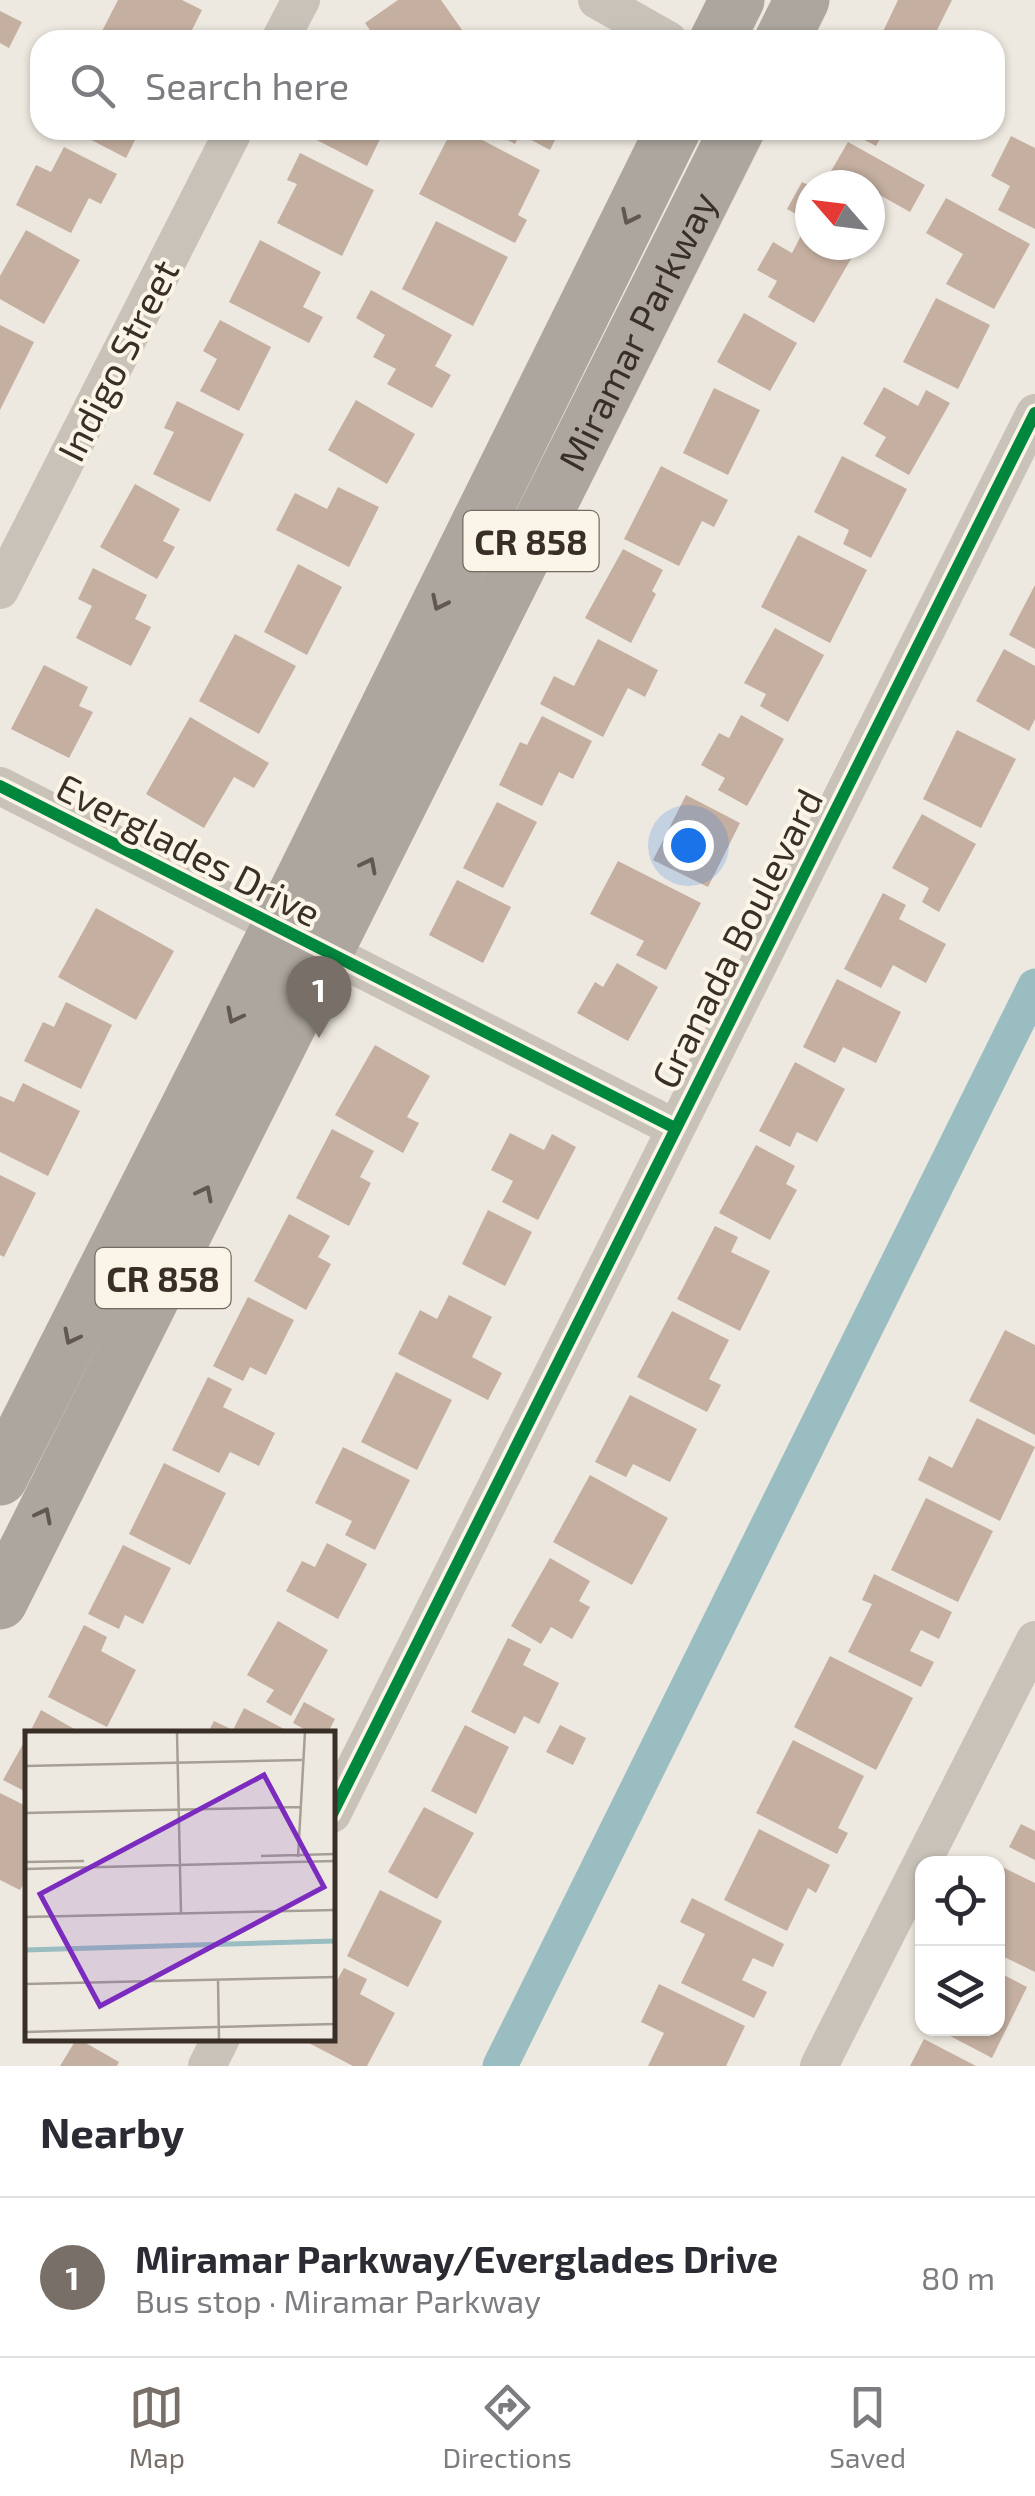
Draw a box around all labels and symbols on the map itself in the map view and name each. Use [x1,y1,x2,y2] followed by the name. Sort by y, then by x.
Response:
[795,170,885,260] north arrow
[548,183,726,478] street label: Miramar Parkway
[622,207,642,225] one-way arrow
[47,252,187,468] street label: Indigo Street
[464,511,598,571] road number: CR 858
[431,593,451,611] one-way arrow
[49,763,329,935] street label: Everglades Drive
[641,781,831,1095] street label: Granada Boulevard
[663,820,714,871] your location
[357,858,376,876] one-way arrow
[286,956,352,1038] pin: 1
[226,1006,246,1024] one-way arrow
[193,1186,212,1204] one-way arrow
[96,1248,230,1308] road number: CR 858
[63,1327,83,1345] one-way arrow
[32,1508,51,1526] one-way arrow
[25,1731,335,2041] inset map

